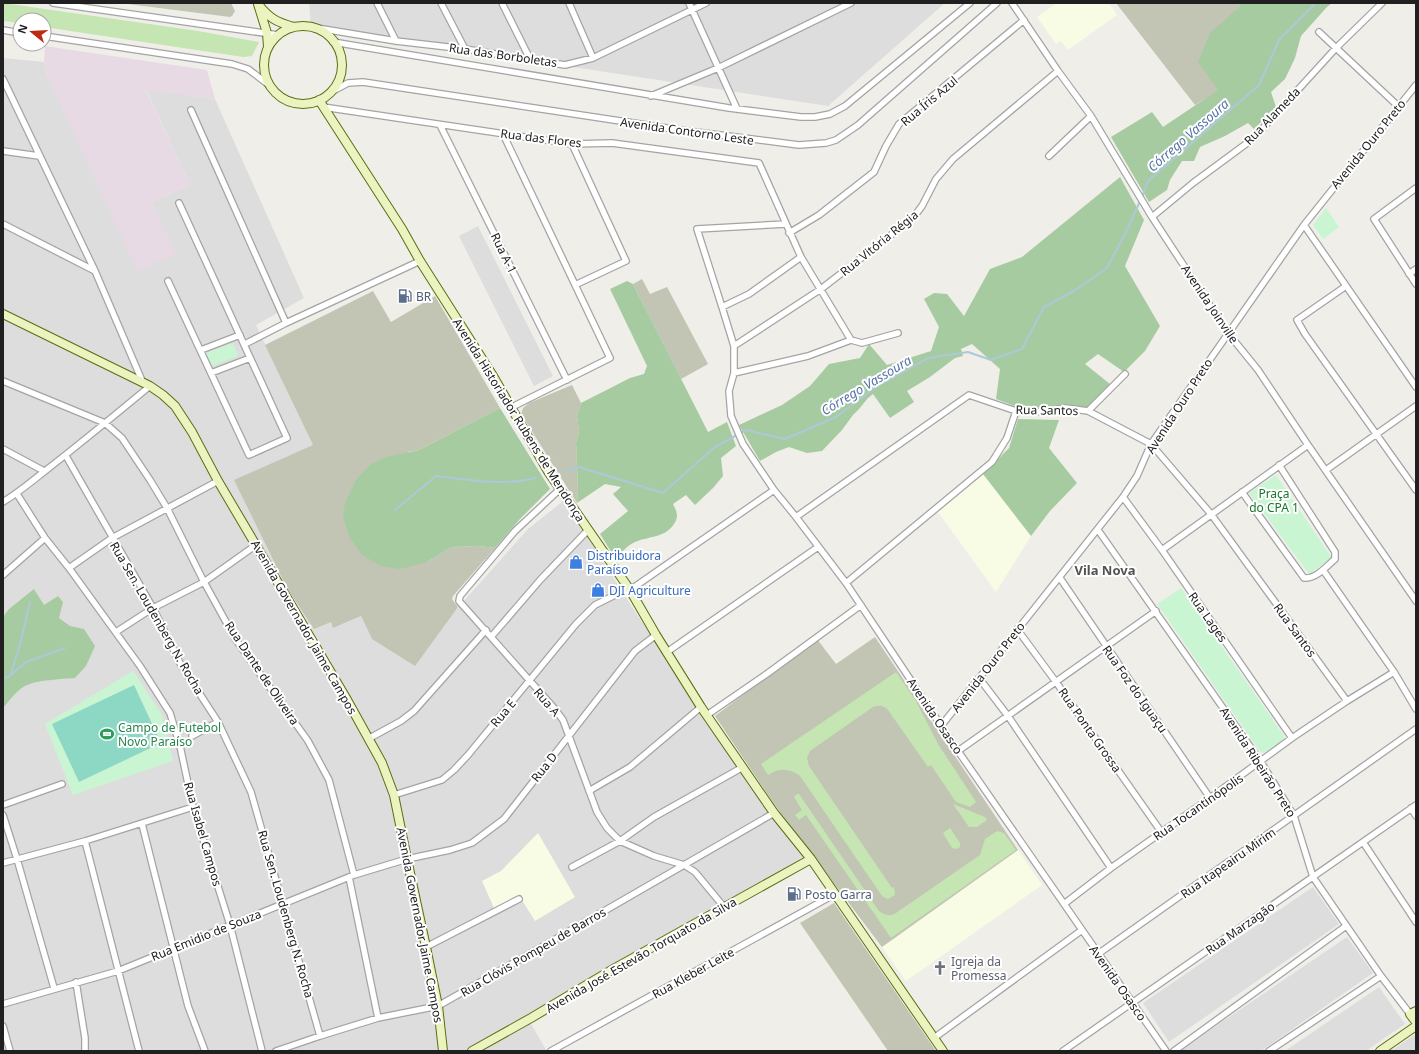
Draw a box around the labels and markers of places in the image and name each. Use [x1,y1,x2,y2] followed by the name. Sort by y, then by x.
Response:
[397,288,413,304] fuel station icon: BR
[416,288,432,305] place label: BR
[587,547,661,578] place label: Distribuidora Paraíso
[568,554,584,570] shop icon: Distribuidora Paraíso
[590,582,606,598] shop icon: DJI Agriculture
[609,582,691,599] place label: DJI Agriculture
[118,719,221,750] place label: Campo de Futebol Novo Paraíso
[99,726,115,742] sports icon: Campo de Futebol Novo Paraíso
[786,886,802,902] fuel station icon: Posto Garra
[805,886,872,903] place label: Posto Garra
[951,953,1006,984] place label: Igreja da Promessa
[932,960,948,976] church icon: Igreja da Promessa

